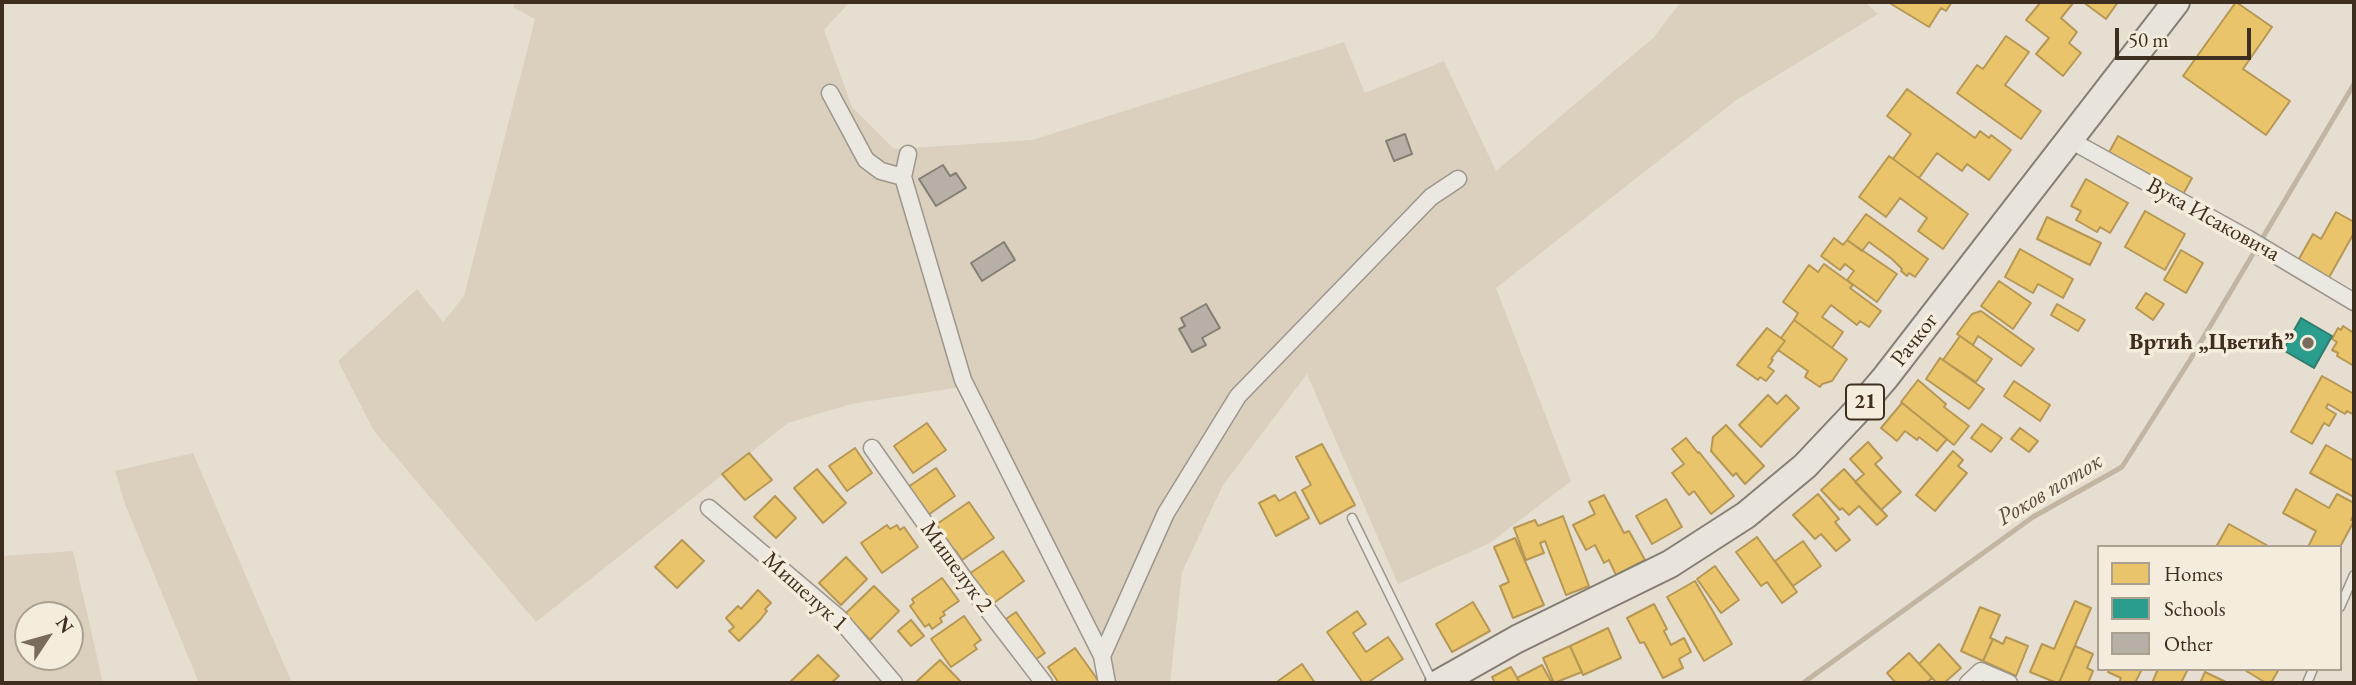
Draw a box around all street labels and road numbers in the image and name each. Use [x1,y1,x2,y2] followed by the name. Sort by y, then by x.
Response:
[2142,172,2284,268] street label: Вука Исаковича
[1885,308,1945,372] street label: Рачког
[1846,384,1884,420] road number: 21
[914,516,998,618] street label: Мишелук 2
[757,546,853,638] street label: Мишелук 1

